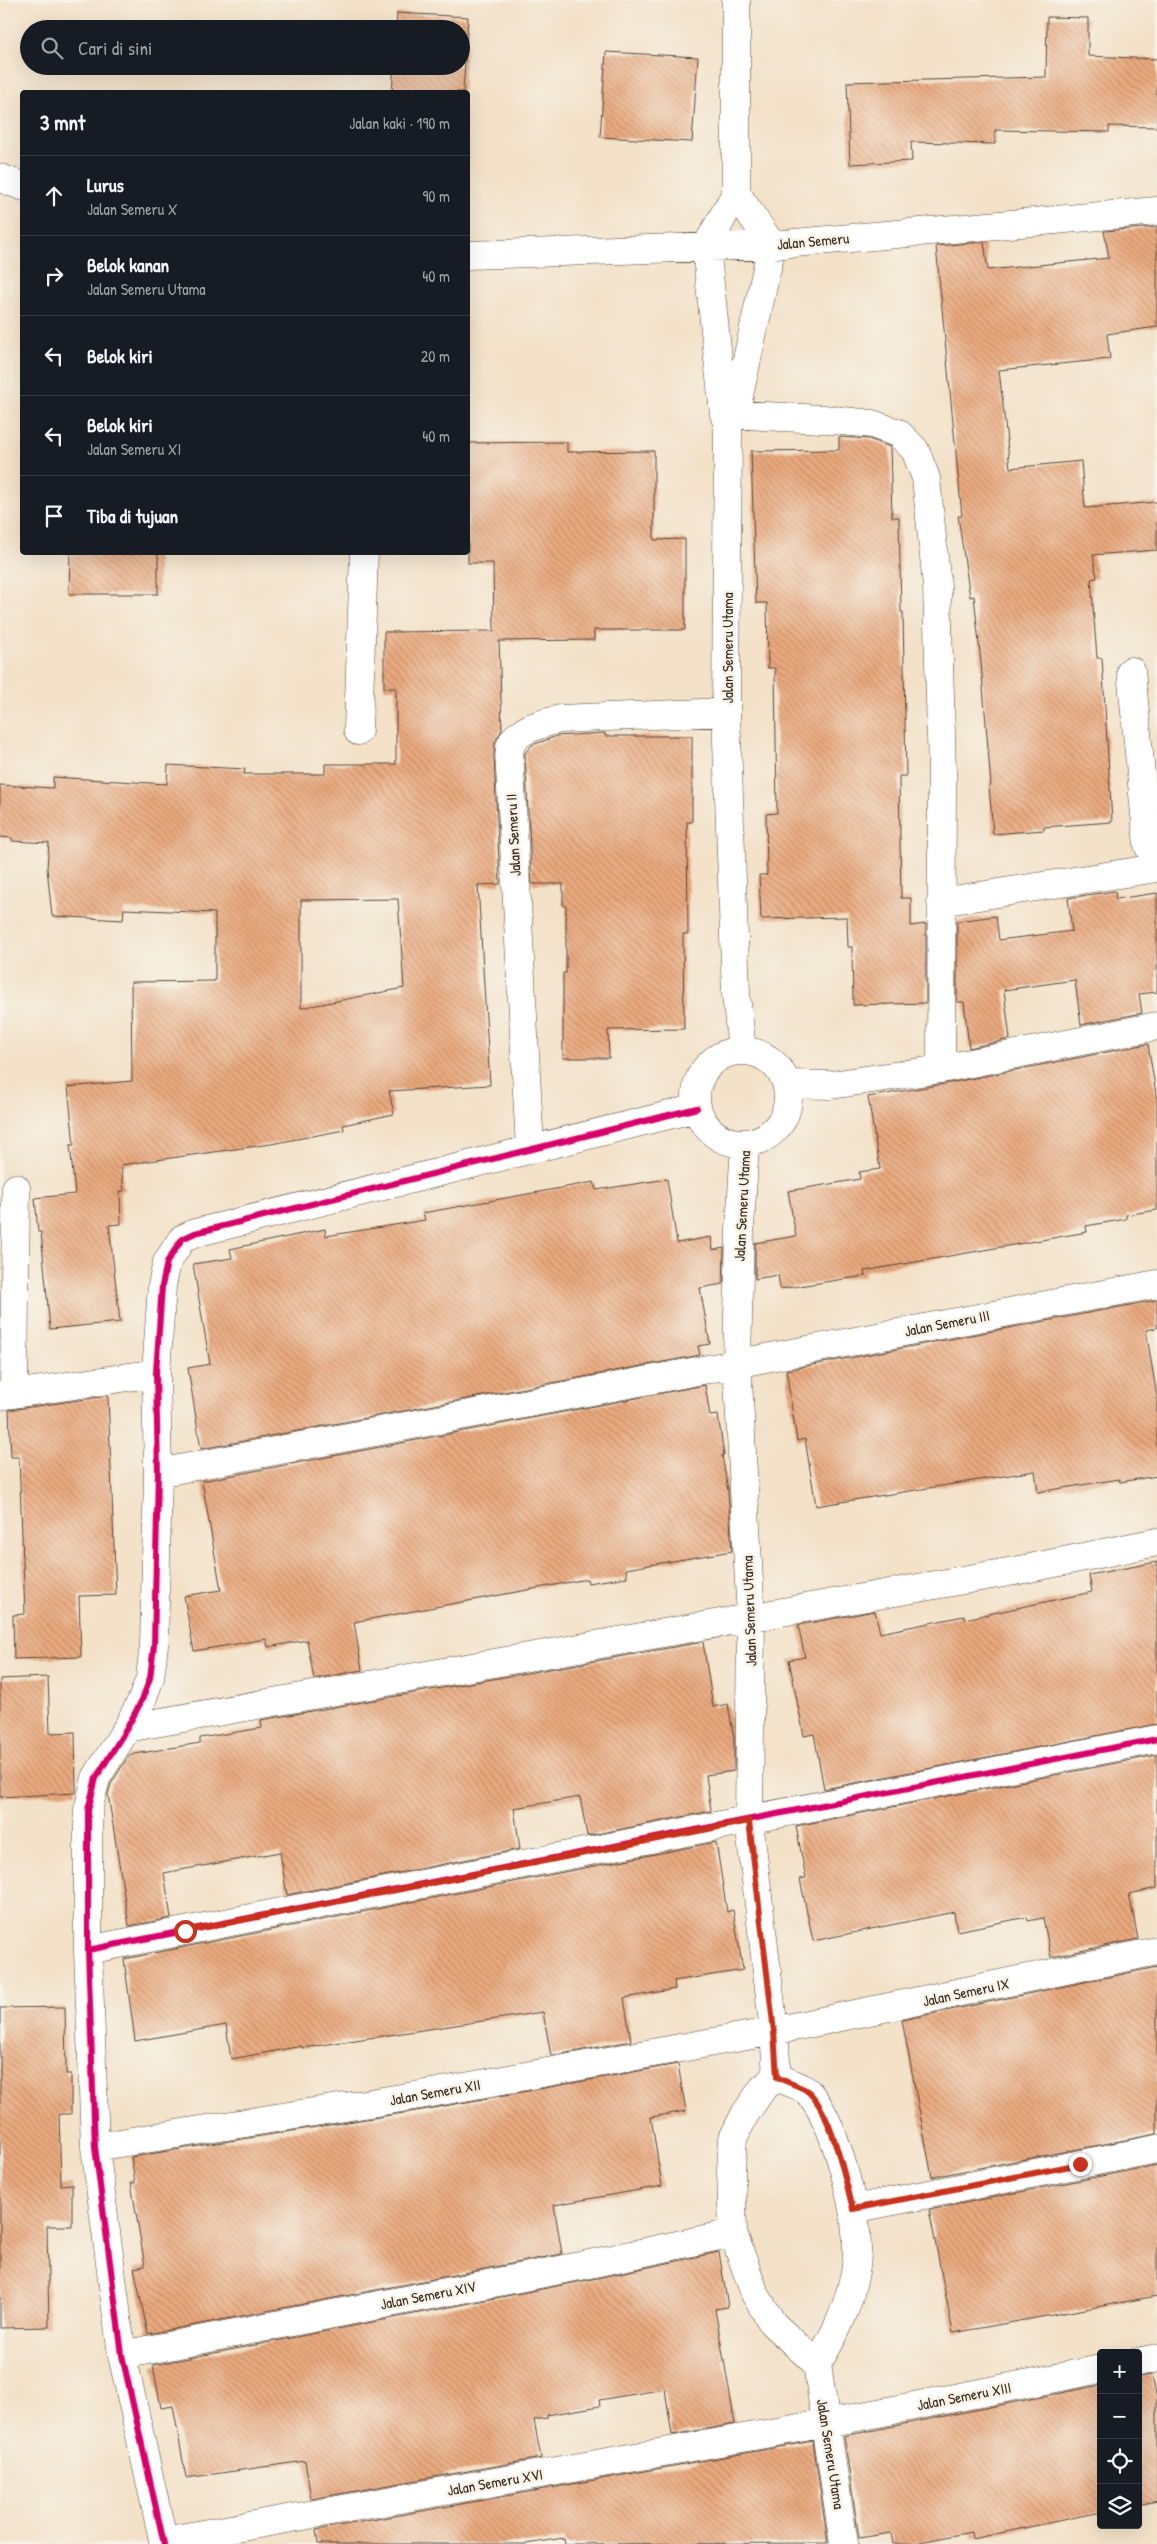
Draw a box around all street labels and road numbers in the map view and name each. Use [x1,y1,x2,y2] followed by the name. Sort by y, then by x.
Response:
[776,227,850,255] street label: Jalan Semeru
[717,592,738,704] street label: Jalan Semeru Utama
[500,793,526,877] street label: Jalan Semeru II
[729,1150,755,1262] street label: Jalan Semeru Utama
[903,1304,991,1342] street label: Jalan Semeru III
[737,1555,761,1667] street label: Jalan Semeru Utama
[921,1973,1011,2011] street label: Jalan Semeru IX
[388,2074,482,2110] street label: Jalan Semeru XII
[379,2275,478,2315] street label: Jalan Semeru XIV
[915,2377,1013,2415] street label: Jalan Semeru XIII
[812,2397,850,2511] street label: Jalan Semeru Utama
[446,2463,544,2501] street label: Jalan Semeru XVI

